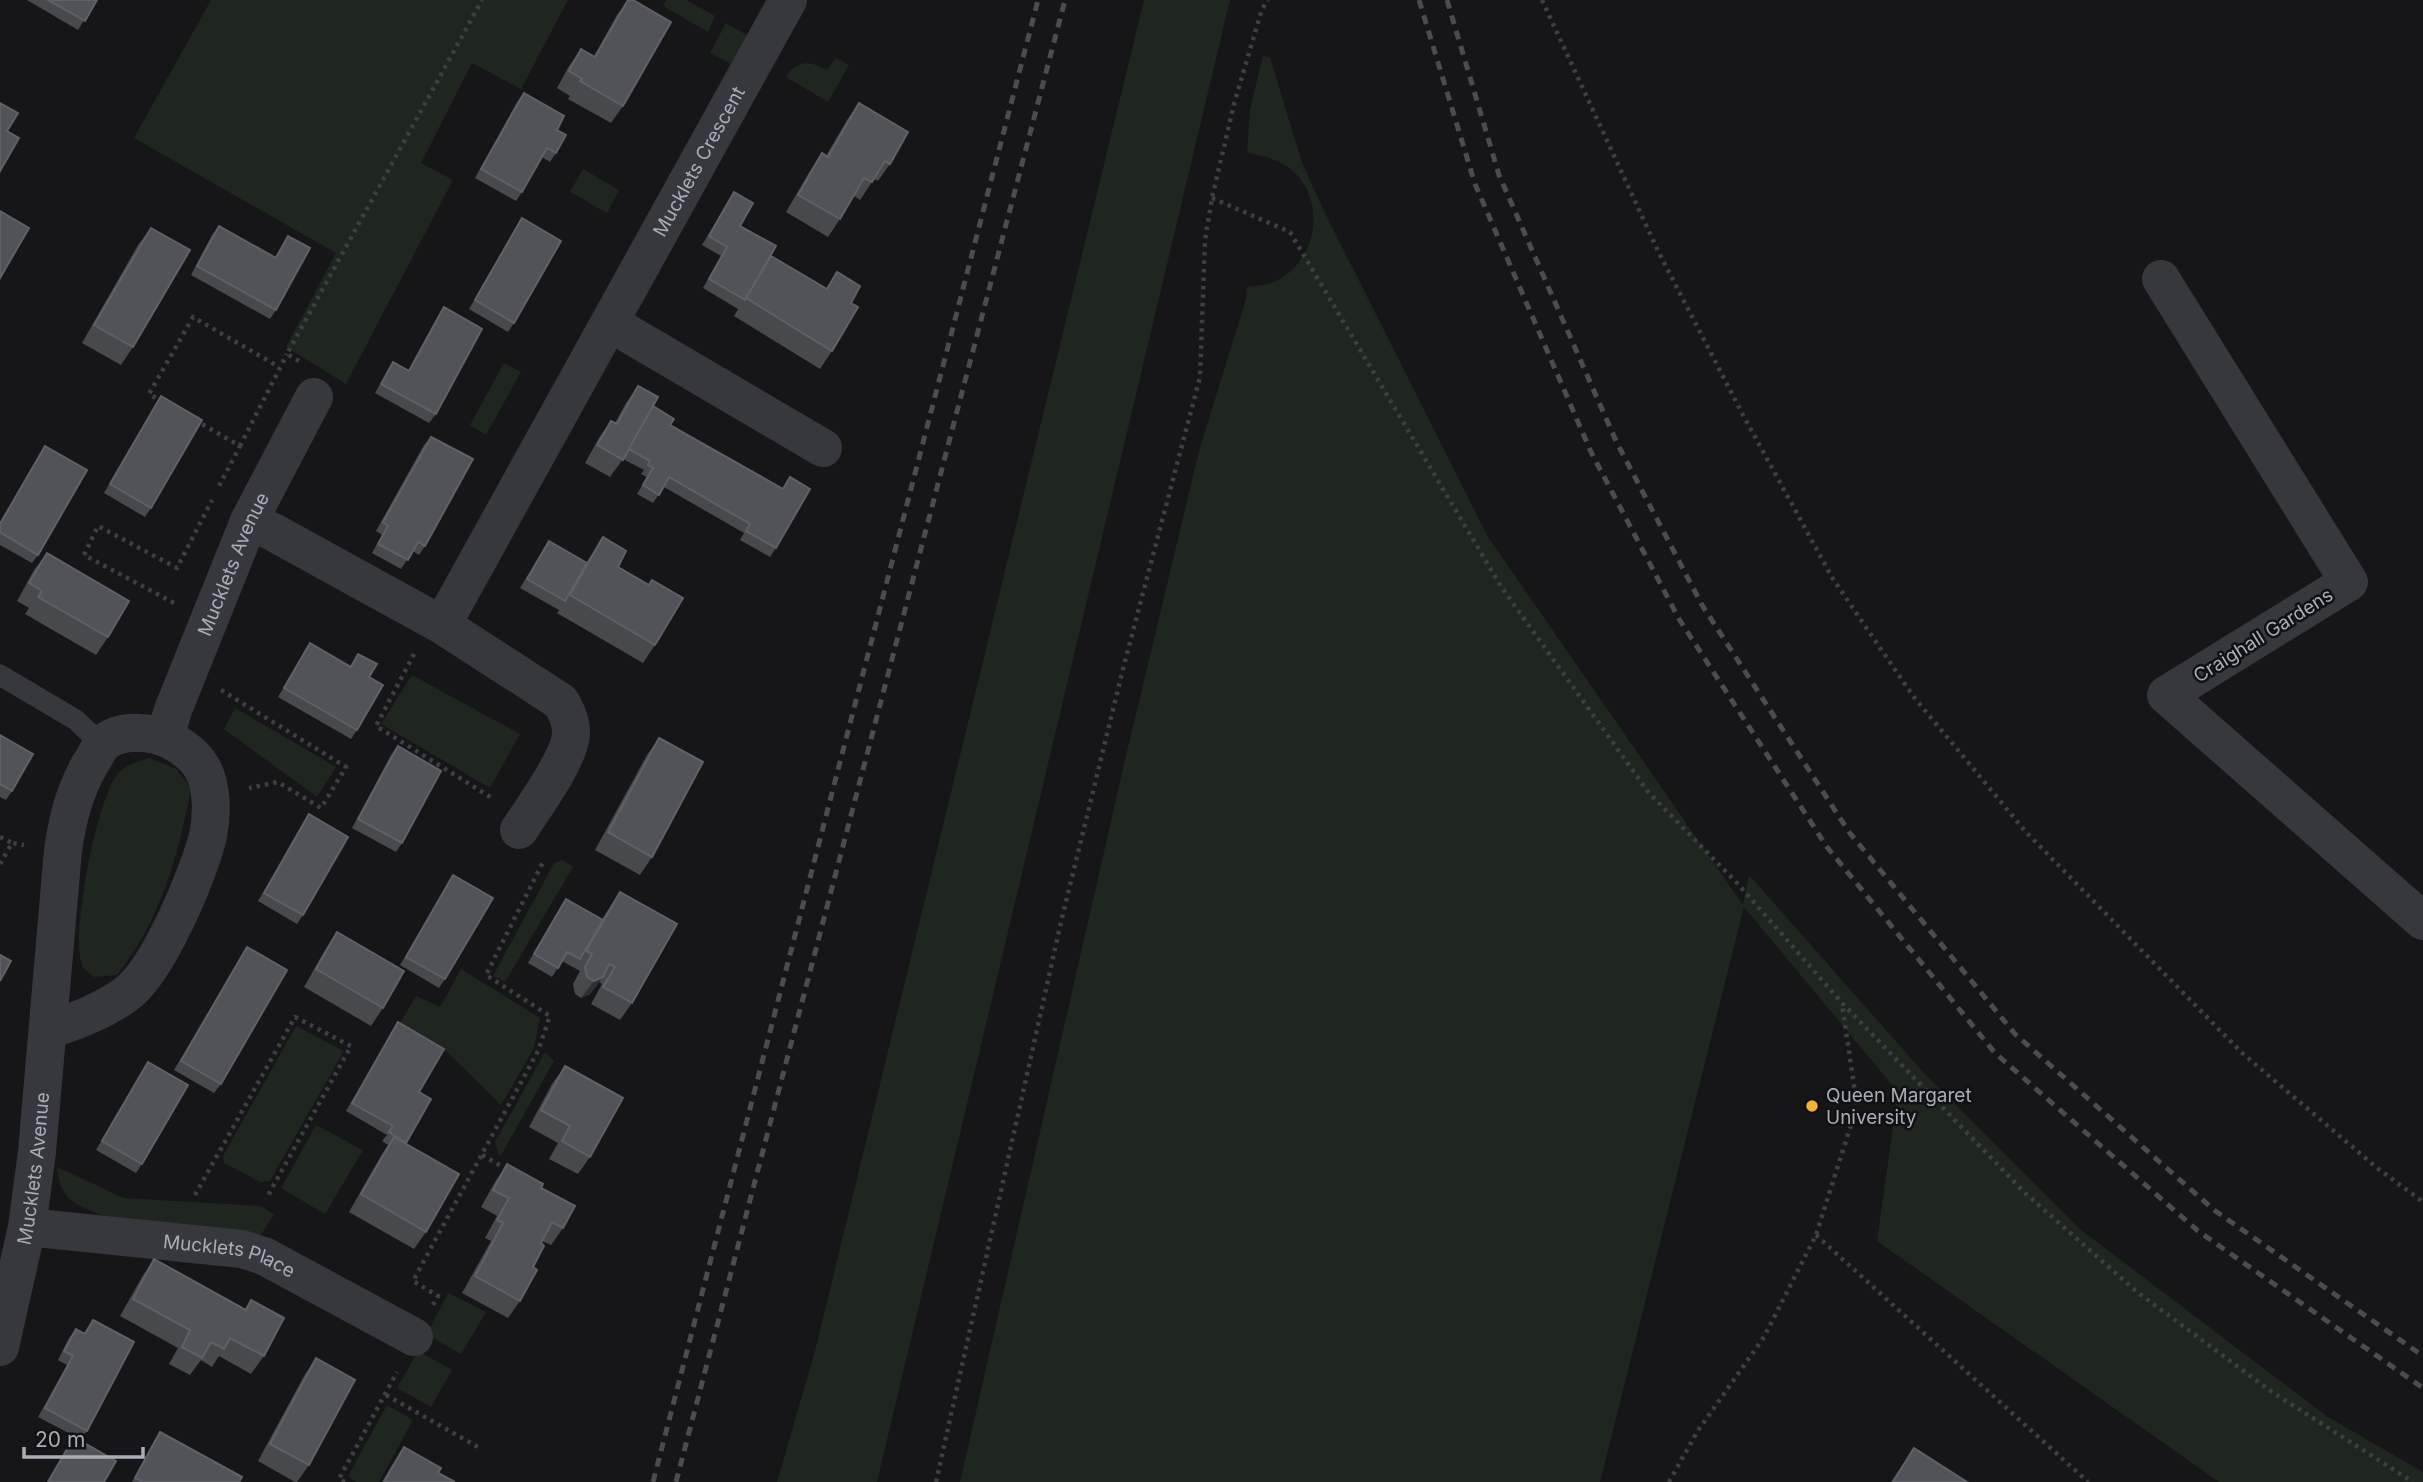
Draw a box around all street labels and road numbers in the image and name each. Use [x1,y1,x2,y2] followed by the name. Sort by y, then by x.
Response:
[648,82,750,241] street label: Mucklets Crescent
[193,488,274,639] street label: Mucklets Avenue
[2189,583,2337,688] street label: Craighall Gardens
[12,1091,54,1247] street label: Mucklets Avenue
[162,1230,299,1283] street label: Mucklets Place

